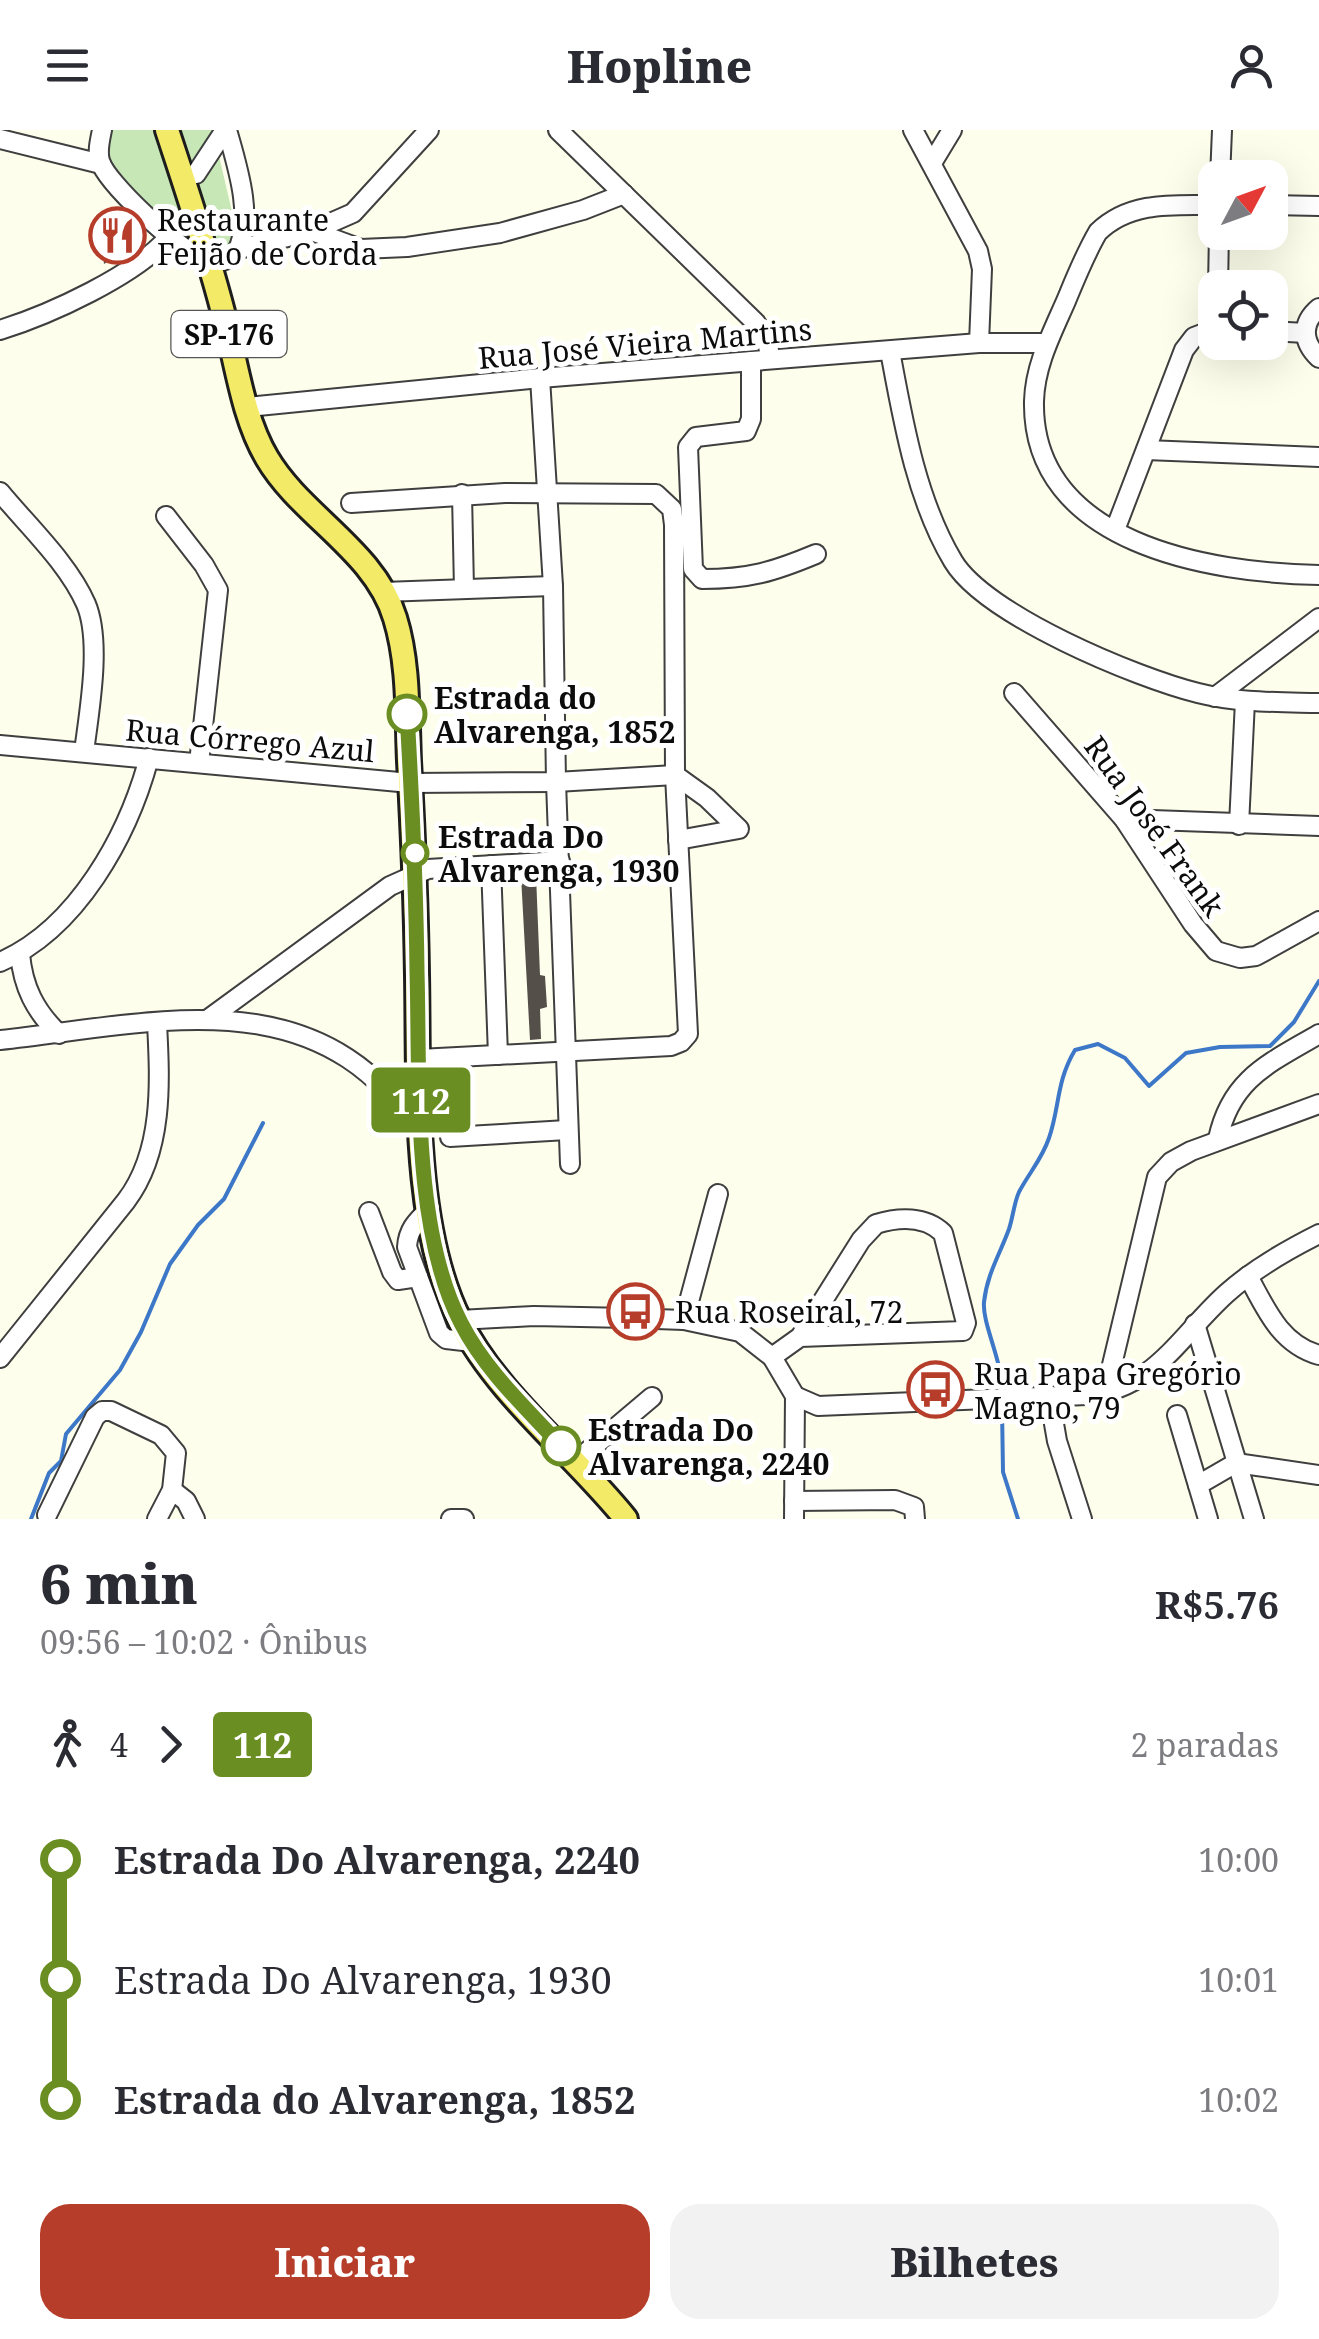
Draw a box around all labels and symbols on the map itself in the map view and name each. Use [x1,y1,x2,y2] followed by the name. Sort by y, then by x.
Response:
[1198,160,1288,250] north arrow
[157,199,378,274] place label: Restaurante Feijão de Corda
[88,206,148,266] restaurant icon: Restaurante Feijão de Corda
[476,308,814,378] street label: Rua José Vieira Martins
[172,311,286,357] road number: SP-176
[434,677,675,752] place label: Estrada do Alvarenga, 1852
[388,695,426,733] marker: Estrada do Alvarenga, 1852
[124,709,376,771] street label: Rua Córrego Azul
[1076,727,1235,925] street label: Rua José Frank
[438,816,679,891] place label: Estrada Do Alvarenga, 1930
[402,840,428,866] marker: Estrada Do Alvarenga, 1930
[364,1068,478,1132] line badge: 112
[606,1281,666,1341] bus stop icon: Rua Roseiral, 72
[675,1291,903,1332] place label: Rua Roseiral, 72
[974,1353,1242,1428] place label: Rua Papa Gregório Magno, 79
[905,1360,965,1420] bus stop icon: Rua Papa Gregório Magno, 79
[588,1409,829,1484] place label: Estrada Do Alvarenga, 2240
[542,1427,580,1465] marker: Estrada Do Alvarenga, 2240

